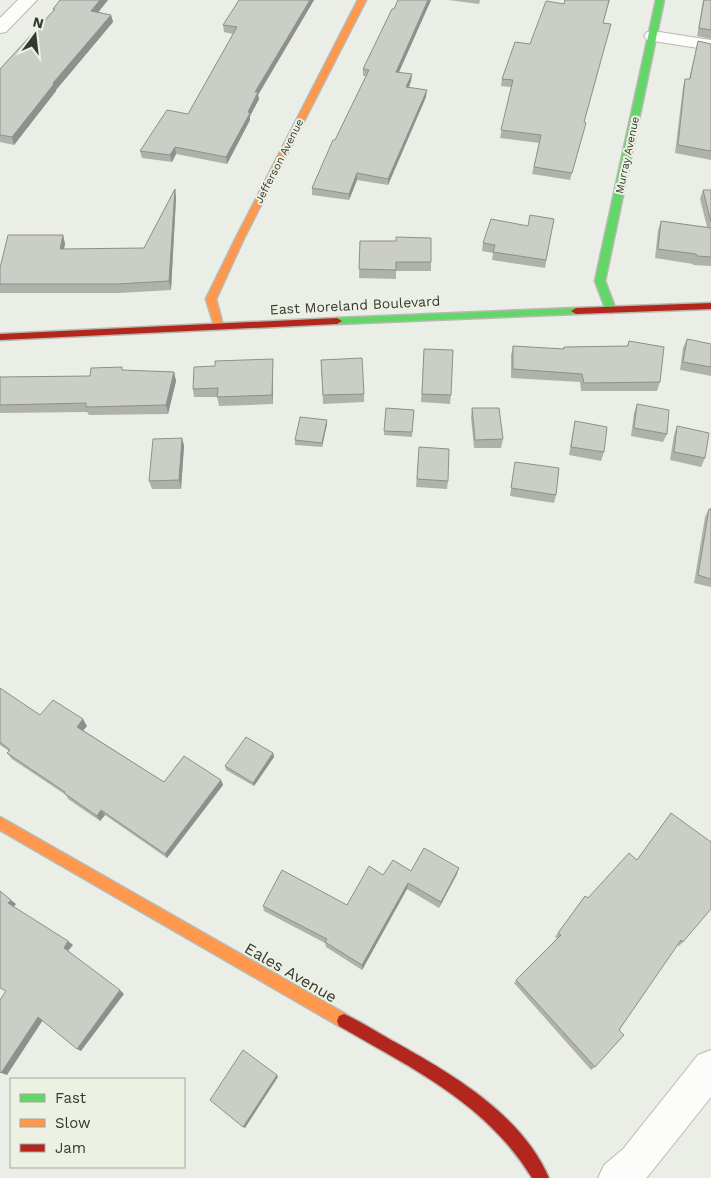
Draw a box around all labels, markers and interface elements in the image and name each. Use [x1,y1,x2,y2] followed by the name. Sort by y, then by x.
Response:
[10,10,60,60] north arrow
[31,13,45,32] text: N
[613,115,642,195] street label: Murray Avenue
[253,117,306,206] street label: Jefferson Avenue
[269,293,441,317] street label: East Moreland Boulevard
[241,938,340,1006] street label: Eales Avenue
[10,1078,185,1168] legend
[55,1089,87,1107] text: Fast
[55,1114,91,1132] text: Slow
[55,1139,86,1157] text: Jam

